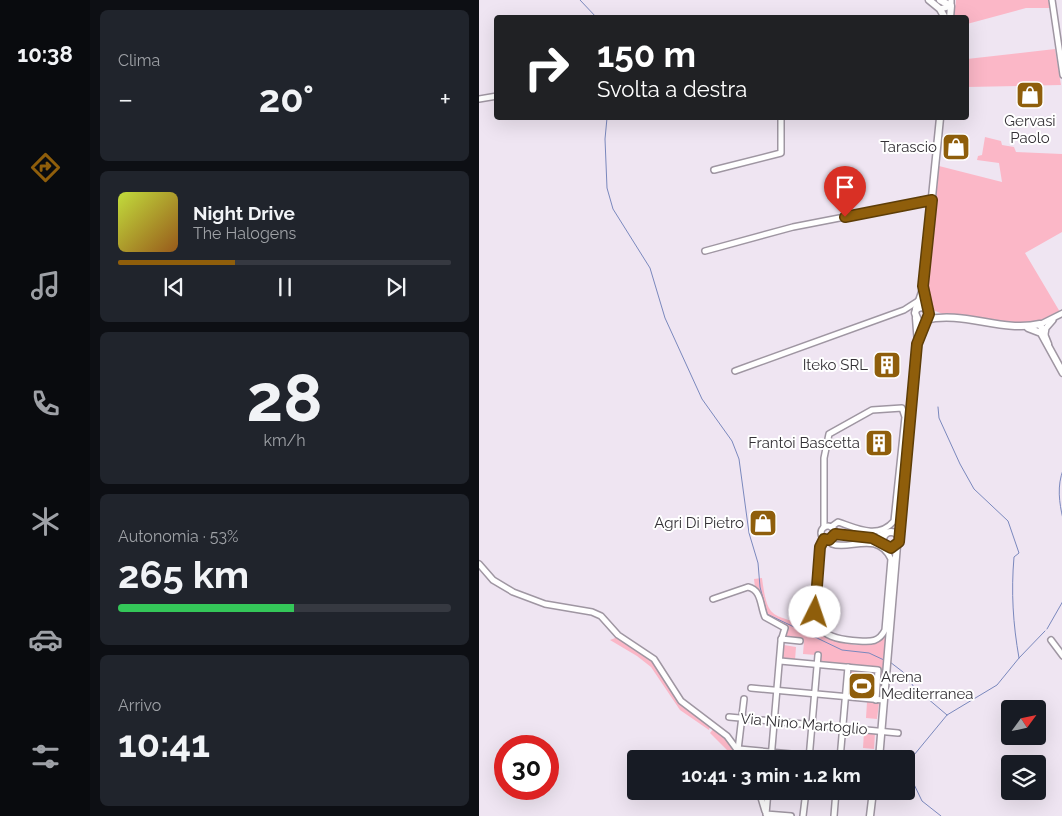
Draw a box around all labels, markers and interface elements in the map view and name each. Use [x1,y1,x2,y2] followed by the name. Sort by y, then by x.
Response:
[597,34,696,75] text: 150 m
[514,35,579,100] icon: right
[17,41,73,67] text: 10:38
[118,51,160,70] text: Clima
[259,76,314,121] text: 20°
[597,76,747,102] text: Svolta a destra
[1015,80,1045,110] shop icon: Gervasi Paolo
[118,83,133,116] text: −
[439,83,451,116] text: +
[1004,112,1056,147] place label: Gervasi Paolo
[941,132,971,162] shop icon: Tarascio
[880,138,937,156] place label: Tarascio
[28,150,63,185] icon: directions
[824,166,866,217] pin
[831,173,859,201] icon: arrive
[193,202,295,224] text: Night Drive
[193,224,296,243] text: The Halogens
[28,268,63,303] icon: music
[160,273,188,301] icon: previous
[271,273,299,301] icon: pause
[382,273,410,301] icon: next
[872,350,902,380] building icon: Iteko SRL
[803,356,868,374] place label: Iteko SRL
[247,360,322,436] text: 28
[28,386,63,421] icon: phone
[864,428,894,458] building icon: Frantoi Bascetta
[263,431,306,450] text: km/h
[748,434,860,452] place label: Frantoi Bascetta
[28,504,63,539] icon: climate
[748,508,778,538] shop icon: Agri Di Pietro
[654,514,744,532] place label: Agri Di Pietro
[118,527,239,546] text: Autonomia · 53%
[118,552,249,597] text: 265 km
[788,585,840,637] position arrow
[28,622,63,657] icon: car
[881,668,974,703] place label: Arena Mediterranea
[847,671,877,701] sports icon: Arena Mediterranea
[118,696,161,715] text: Arrivo
[1001,700,1047,745] north arrow
[1001,700,1046,800] map controls
[740,709,868,739] street label: Via Nino Martoglio
[118,721,210,766] text: 10:41
[494,735,559,800] speed limit sign: 30
[28,739,63,774] icon: filters
[1001,755,1046,800] button: layers
[681,764,861,786] text: 10:41 · 3 min · 1.2 km

